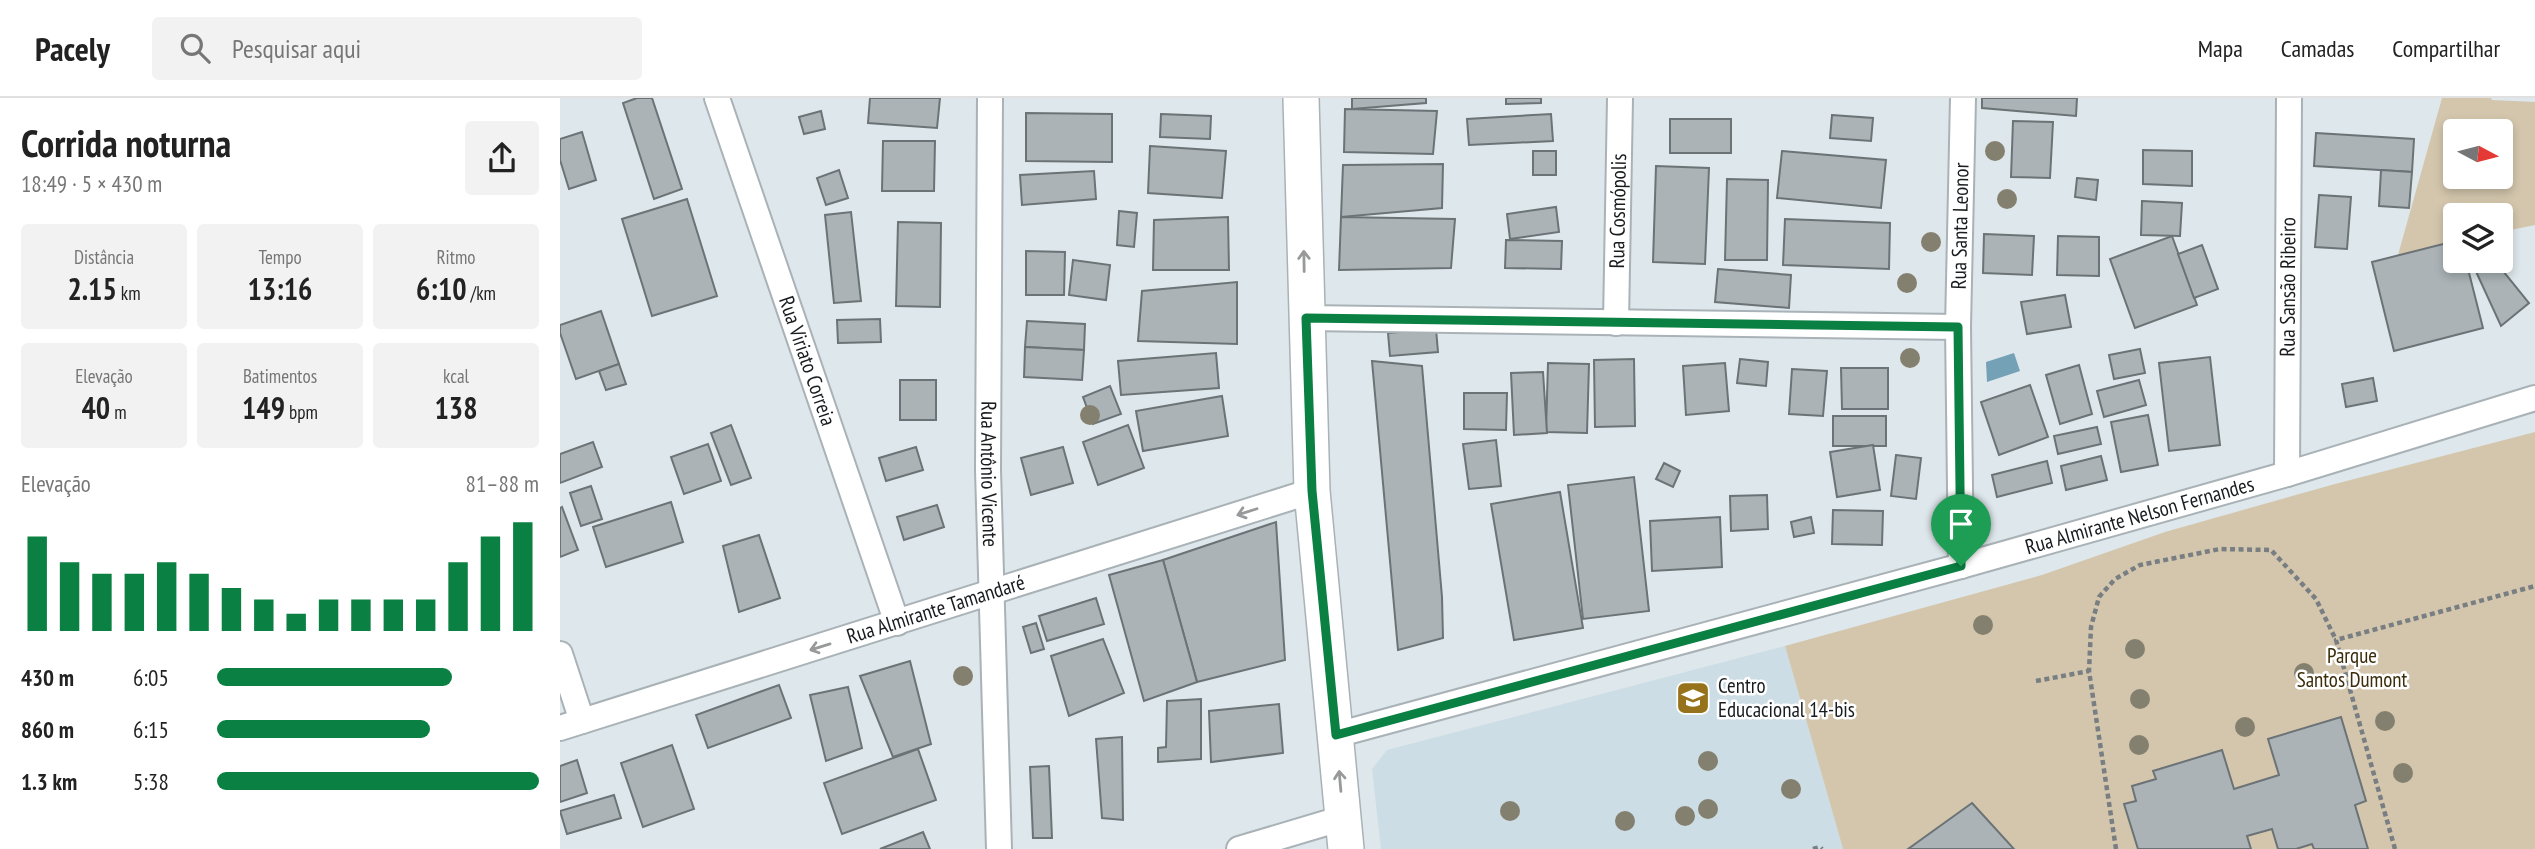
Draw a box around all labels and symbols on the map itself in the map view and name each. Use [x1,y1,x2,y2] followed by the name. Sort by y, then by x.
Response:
[2443,119,2513,189] north arrow
[1603,153,1632,269] street label: Rua Cosmópolis
[1945,162,1975,290] street label: Rua Santa Leonor
[2274,217,2301,357] street label: Rua Sansão Ribeiro
[1297,250,1311,273] one-way arrow
[773,293,842,429] street label: Rua Viriato Correia
[975,401,1004,547] street label: Rua Antônio Vicente
[2022,470,2257,560] street label: Rua Almirante Nelson Fernandes
[1931,494,1991,566] pin
[1236,506,1258,519] one-way arrow
[843,568,1028,650] street label: Rua Almirante Tamandaré
[809,642,831,654] one-way arrow
[2297,642,2408,693] park label: Parque Santos Dumont
[1718,672,1855,723] place label: Centro Educacional 14-bis
[1674,679,1712,717] school or university icon: Centro Educacional 14-bis
[1333,770,1346,793] one-way arrow

